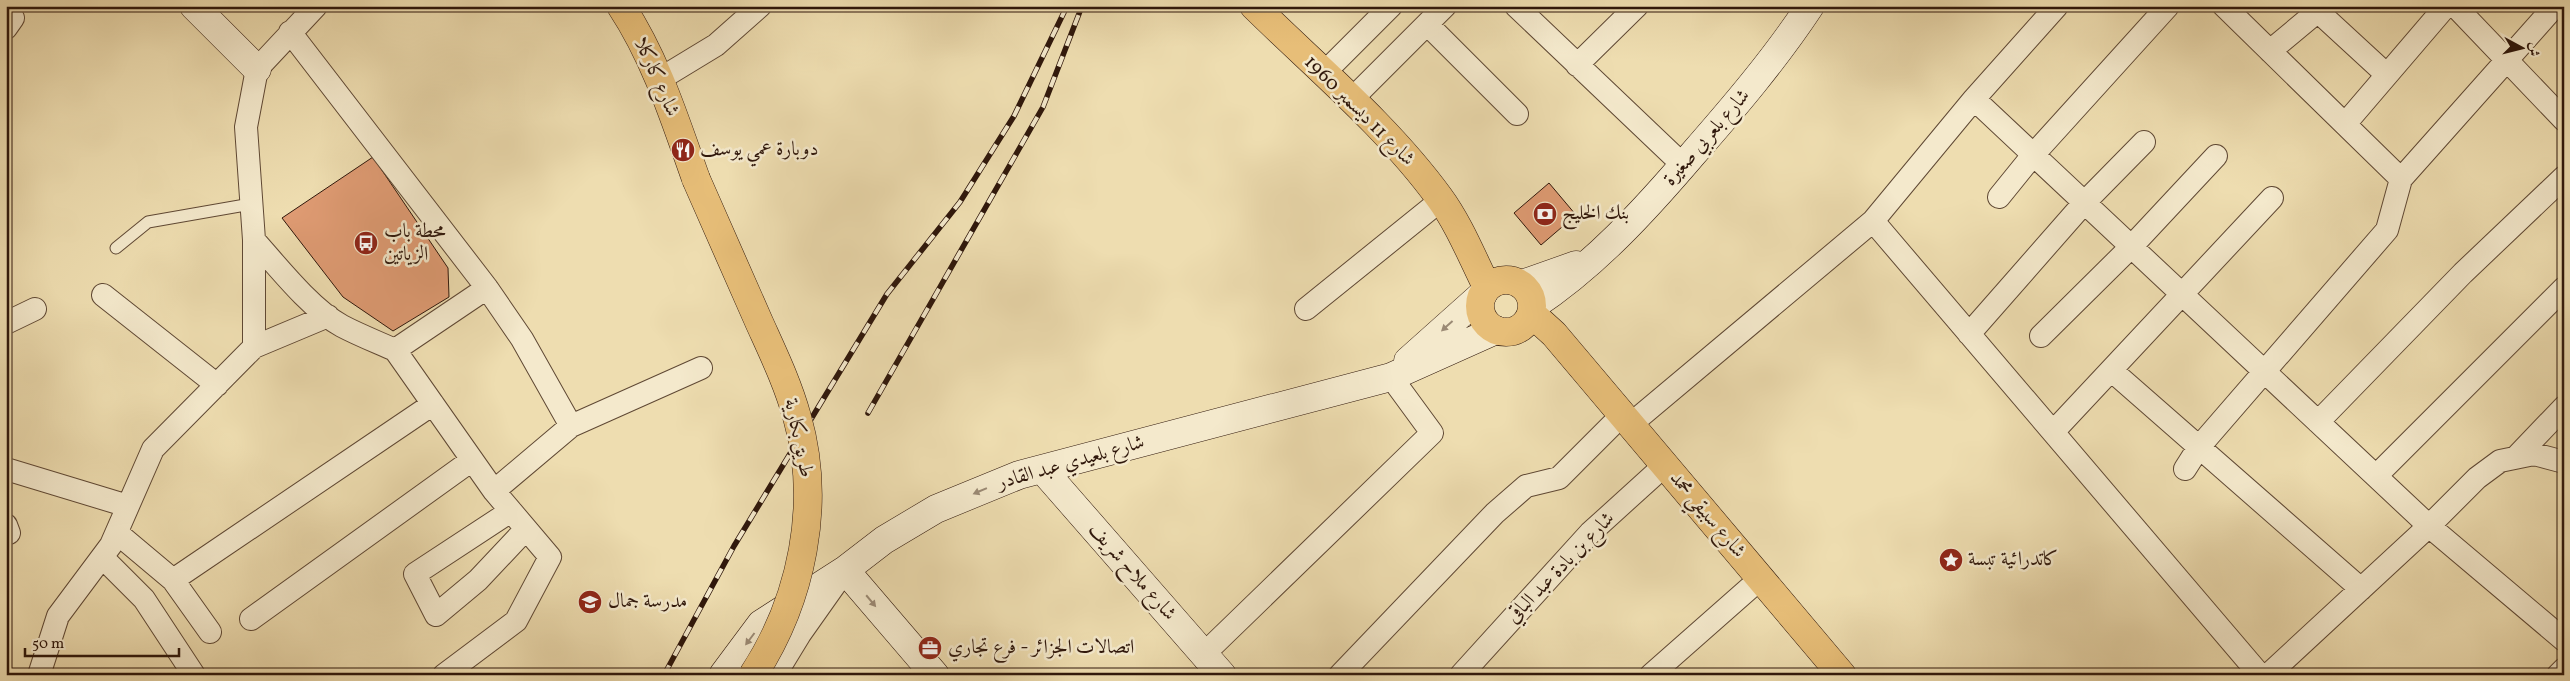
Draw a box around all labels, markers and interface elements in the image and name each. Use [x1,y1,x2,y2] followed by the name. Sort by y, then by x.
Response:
[2498,22,2548,72] north arrow
[624,33,686,122] street label: شارع كاركلا
[2523,41,2544,58] text: ش
[1296,49,1421,174] street label: شارع 11 ديسمبر 1960
[1657,83,1759,194] street label: شارع بلعربي صغيرة
[700,136,818,167] place label: دوبارة عمي يوسف
[670,137,696,163] restaurant icon: دوبارة عمي يوسف
[1562,200,1629,230] place label: بنك الخليج
[1532,201,1558,227] bank icon: بنك الخليج
[384,218,446,269] place label: محطة باب الزياتين
[353,230,379,256] bus stop icon: محطة باب الزياتين
[1441,320,1453,332] one-way arrow
[776,396,820,480] street label: طريق بكارية
[992,429,1149,500] street label: شارع بلعيدي عبد القادر
[1659,465,1752,567] street label: شارع سبيقي محمد
[973,487,987,495] one-way arrow
[1500,506,1623,632] street label: شارع بن بادة عبد الباقي
[1080,517,1183,628] street label: شارع ملاح شريف
[1968,546,2059,574] place label: كاتدرائية تبسة
[1938,547,1964,573] place icon: كاتدرائية تبسة
[608,588,687,616] place label: مدرسة جمال
[577,589,603,615] school or university icon: مدرسة جمال
[866,594,877,607] one-way arrow
[25,626,179,658] scale bar
[744,632,755,645] one-way arrow
[32,634,64,655] text: 50 m
[948,634,1134,664] place label: اتصالات الجزائر - فرع تجاري
[917,635,943,661] office icon: اتصالات الجزائر - فرع تجاري

